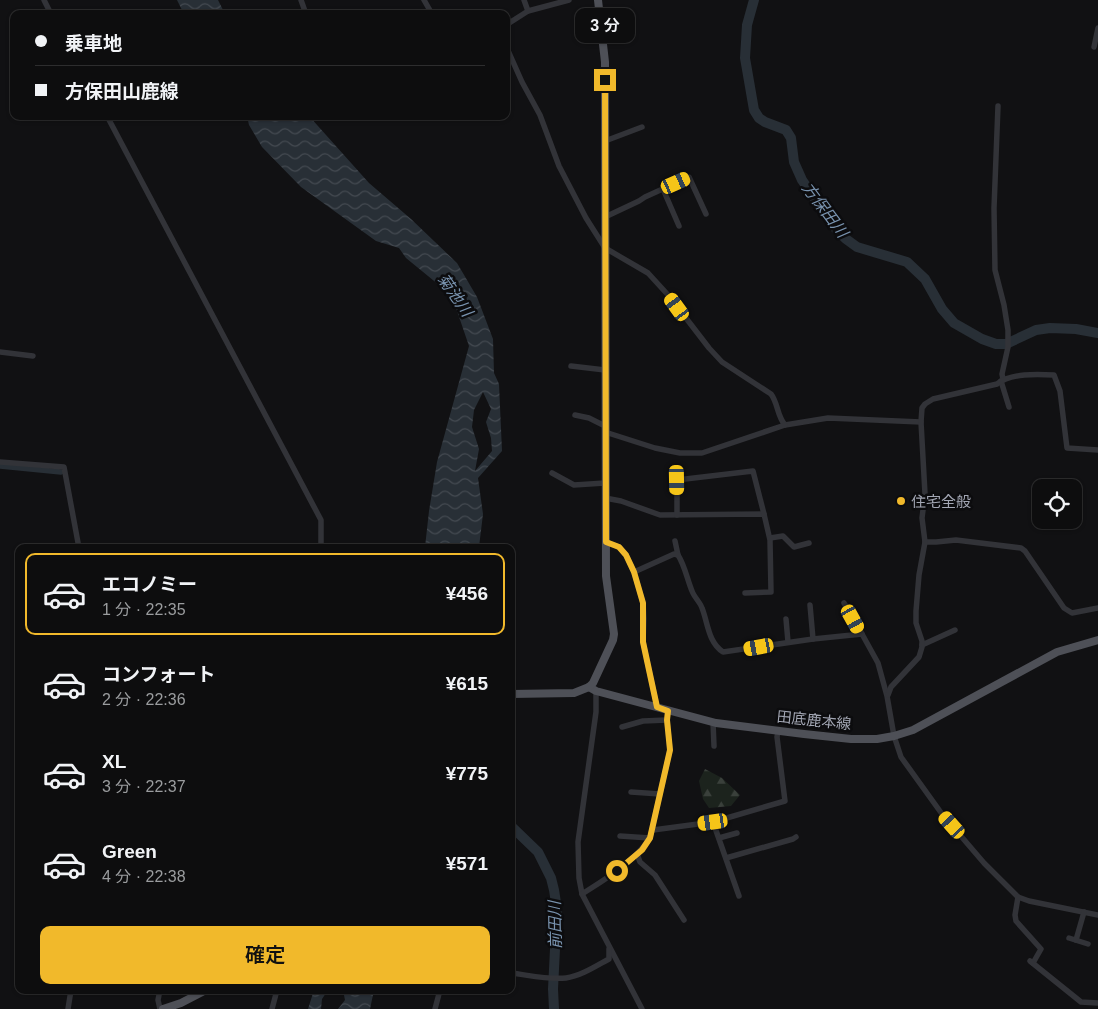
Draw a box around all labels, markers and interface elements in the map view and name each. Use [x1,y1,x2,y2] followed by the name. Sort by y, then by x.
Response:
[575,8,635,42] callout: 3 分
[590,17,620,34] text: 3 分
[65,33,122,54] text: 乗車地
[594,69,616,91] route end
[65,81,179,102] text: 方保田山鹿線
[659,170,692,196] car
[799,179,852,242] water label: 方保田川
[434,270,477,321] water label: 菊池川
[662,290,691,324] car
[669,465,684,495] car
[1032,479,1082,529] map controls
[1032,479,1082,529] button: locate
[911,493,971,510] place label: 住宅全般
[895,495,907,507] marker: 住宅全般
[42,572,87,617] icon: car
[102,574,197,595] text: エコノミー
[446,583,488,604] text: ¥456
[102,601,186,618] text: 1 分 · 22:35
[839,602,866,636] car
[742,637,775,657] car
[42,662,87,707] icon: car
[102,664,215,685] text: コンフォート
[446,673,488,694] text: ¥615
[102,691,186,708] text: 2 分 · 22:36
[776,708,852,732] street label: 田底鹿本線
[102,751,126,772] text: XL
[42,752,87,797] icon: car
[446,763,488,784] text: ¥775
[102,778,186,795] text: 3 分 · 22:37
[936,809,967,841] car
[697,812,728,832] car
[102,841,157,862] text: Green
[42,842,87,887] icon: car
[446,853,488,874] text: ¥571
[606,860,628,882] route start
[102,868,186,885] text: 4 分 · 22:38
[546,899,564,949] water label: 前田川
[40,926,490,984] button: 確定

